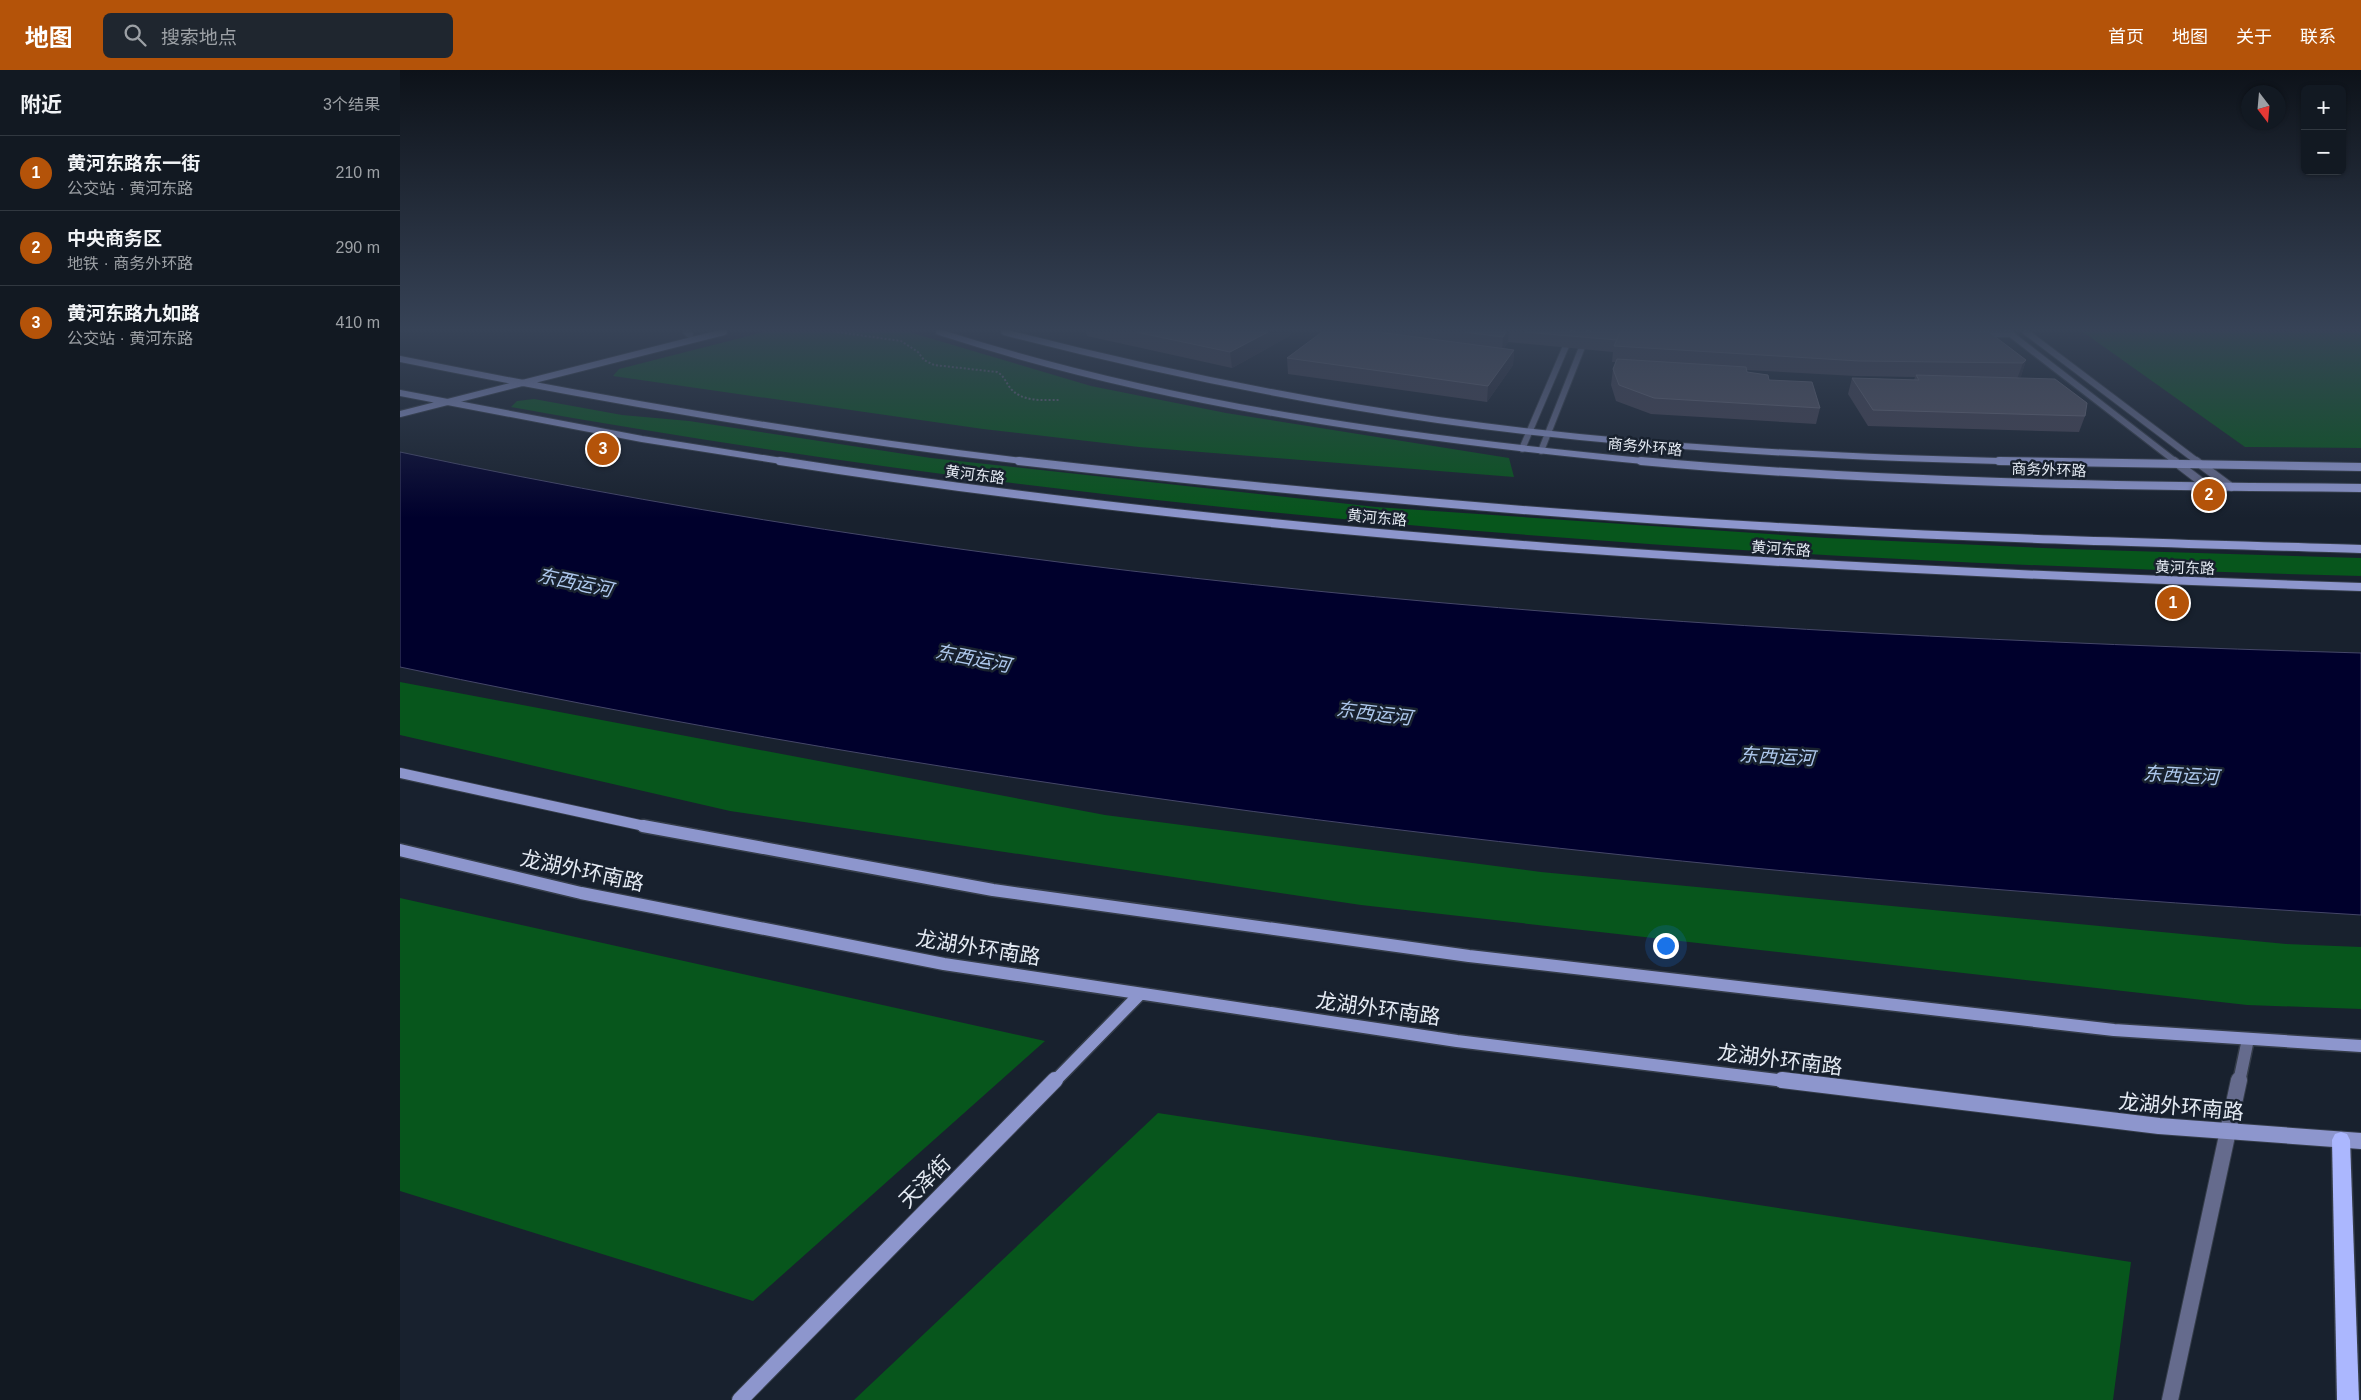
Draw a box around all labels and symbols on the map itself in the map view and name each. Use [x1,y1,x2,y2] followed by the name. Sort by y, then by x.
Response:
[2241,85,2286,130] north arrow
[587,430,619,468] pin: 3
[1607,435,1683,458] street label: 商务外环路
[2011,460,2087,479] street label: 商务外环路
[944,462,1006,487] street label: 黄河东路
[2193,476,2225,514] pin: 2
[1346,506,1408,529] street label: 黄河东路
[1751,538,1812,559] street label: 黄河东路
[2155,558,2215,577] street label: 黄河东路
[536,564,618,601] water label: 东西运河
[2157,584,2189,622] pin: 1
[934,641,1016,677] water label: 东西运河
[1335,698,1417,729] water label: 东西运河
[1738,744,1819,769] water label: 东西运河
[2142,763,2223,788] water label: 东西运河
[518,846,646,895] street label: 龙湖外环南路
[914,926,1042,969] street label: 龙湖外环南路
[1653,933,1679,959] your location
[1314,988,1442,1029] street label: 龙湖外环南路
[1716,1040,1844,1079] street label: 龙湖外环南路
[2117,1090,2245,1123] street label: 龙湖外环南路
[894,1151,955,1212] street label: 天泽街

